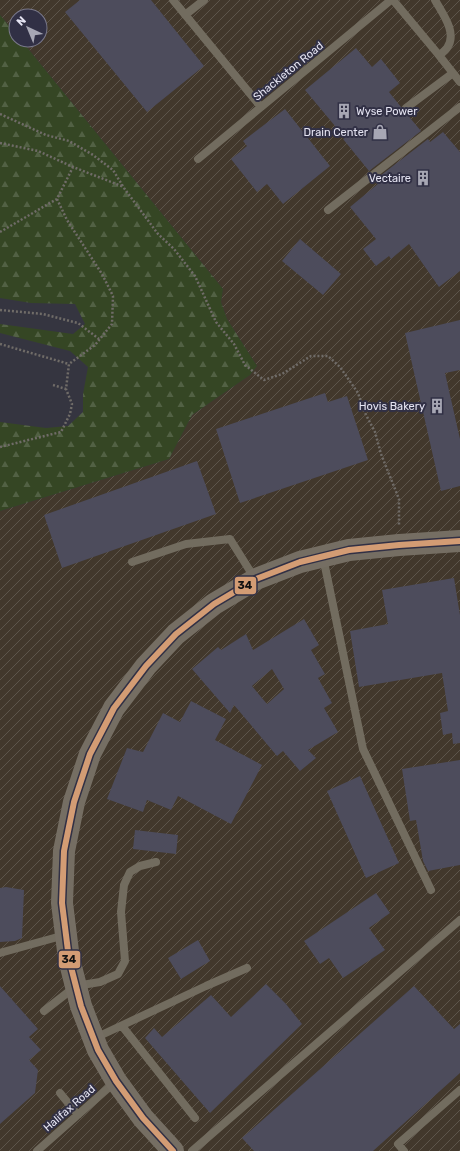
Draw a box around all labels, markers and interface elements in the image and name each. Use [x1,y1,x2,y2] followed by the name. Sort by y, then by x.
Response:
[8,8,48,48] north arrow
[14,14,29,29] text: N
[251,39,326,104] street label: Shackleton Road
[335,102,353,120] building icon: Wyse Power
[356,105,418,118] place label: Wyse Power
[371,123,389,141] shop icon: Drain Center
[304,126,369,139] place label: Drain Center
[414,169,432,187] building icon: Vectaire
[369,172,411,185] place label: Vectaire
[428,397,446,415] building icon: Hovis Bakery
[359,400,425,413] place label: Hovis Bakery
[234,576,257,595] line badge: 34
[238,579,253,592] text: 34
[58,950,81,969] line badge: 34
[62,953,77,966] text: 34
[41,1082,98,1134] street label: Halifax Road

